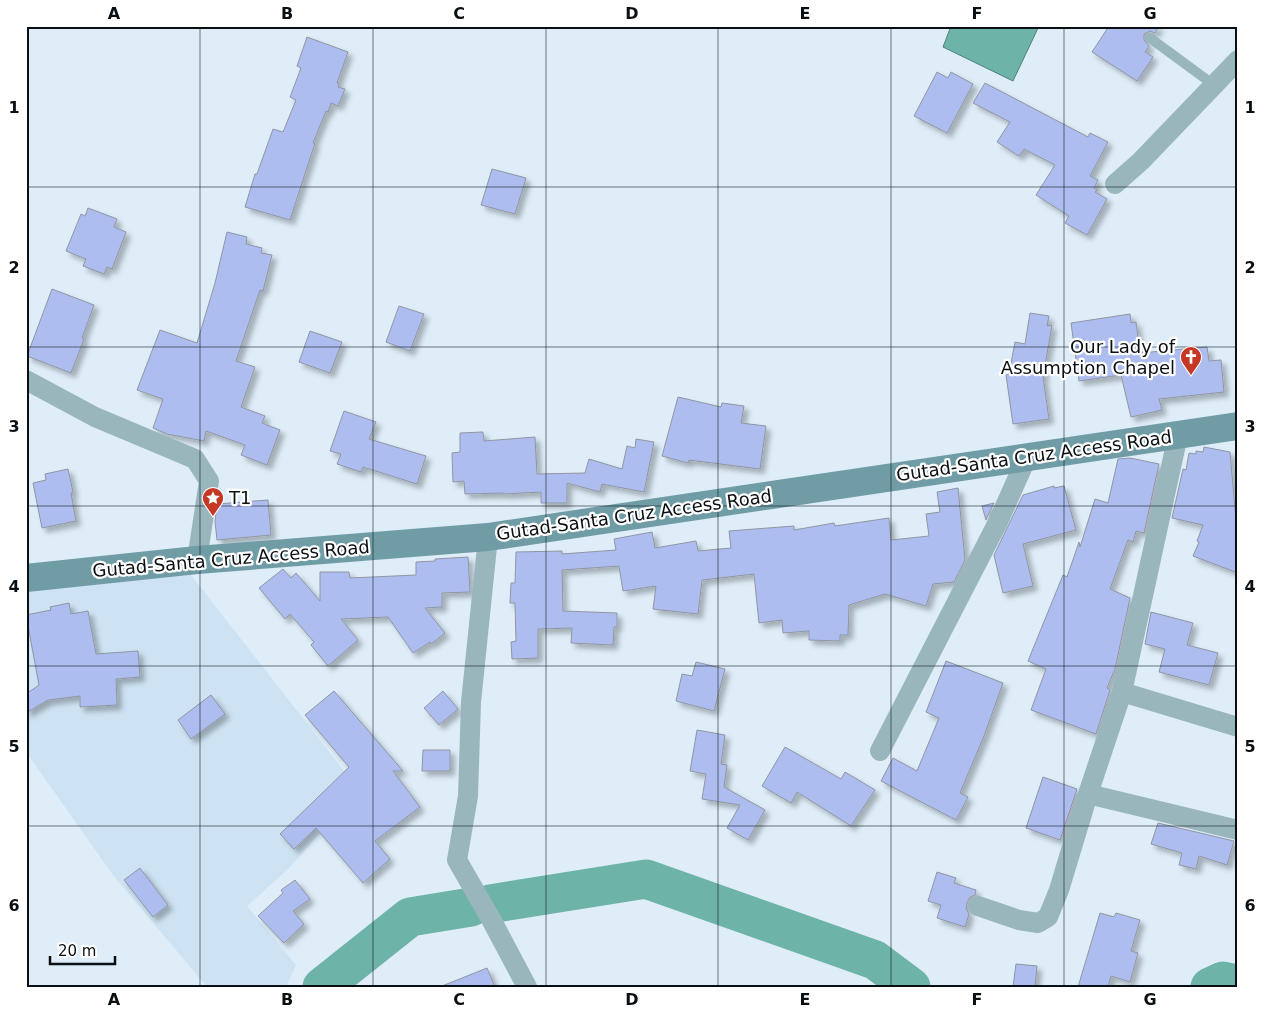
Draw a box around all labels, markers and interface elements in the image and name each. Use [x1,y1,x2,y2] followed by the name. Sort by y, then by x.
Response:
[108,4,121,23] text: A
[281,4,293,23] text: B
[453,4,465,23] text: C
[625,4,639,23] text: D
[800,4,810,23] text: E
[972,4,982,23] text: F
[1143,4,1157,23] text: G
[8,98,20,117] text: 1
[1244,98,1256,117] text: 1
[8,258,20,277] text: 2
[1244,258,1256,277] text: 2
[1001,336,1176,378] place label: Our Lady of Assumption Chapel
[1179,345,1203,376] church icon: Our Lady of Assumption Chapel
[8,417,20,436] text: 3
[1244,417,1256,436] text: 3
[895,426,1173,485] street label: Gutad-Santa Cruz Access Road
[495,485,773,544] street label: Gutad-Santa Cruz Access Road
[201,486,225,517] place icon: T1
[228,487,251,508] place label: T1
[92,536,370,581] street label: Gutad-Santa Cruz Access Road
[8,577,20,596] text: 4
[1244,577,1256,596] text: 4
[8,737,20,756] text: 5
[1244,737,1256,756] text: 5
[8,896,20,915] text: 6
[1244,896,1256,915] text: 6
[50,933,115,965] scale bar
[58,942,96,960] text: 20 m
[108,990,121,1009] text: A
[281,990,293,1009] text: B
[453,990,465,1009] text: C
[625,990,639,1009] text: D
[800,990,810,1009] text: E
[972,990,982,1009] text: F
[1143,990,1157,1009] text: G

